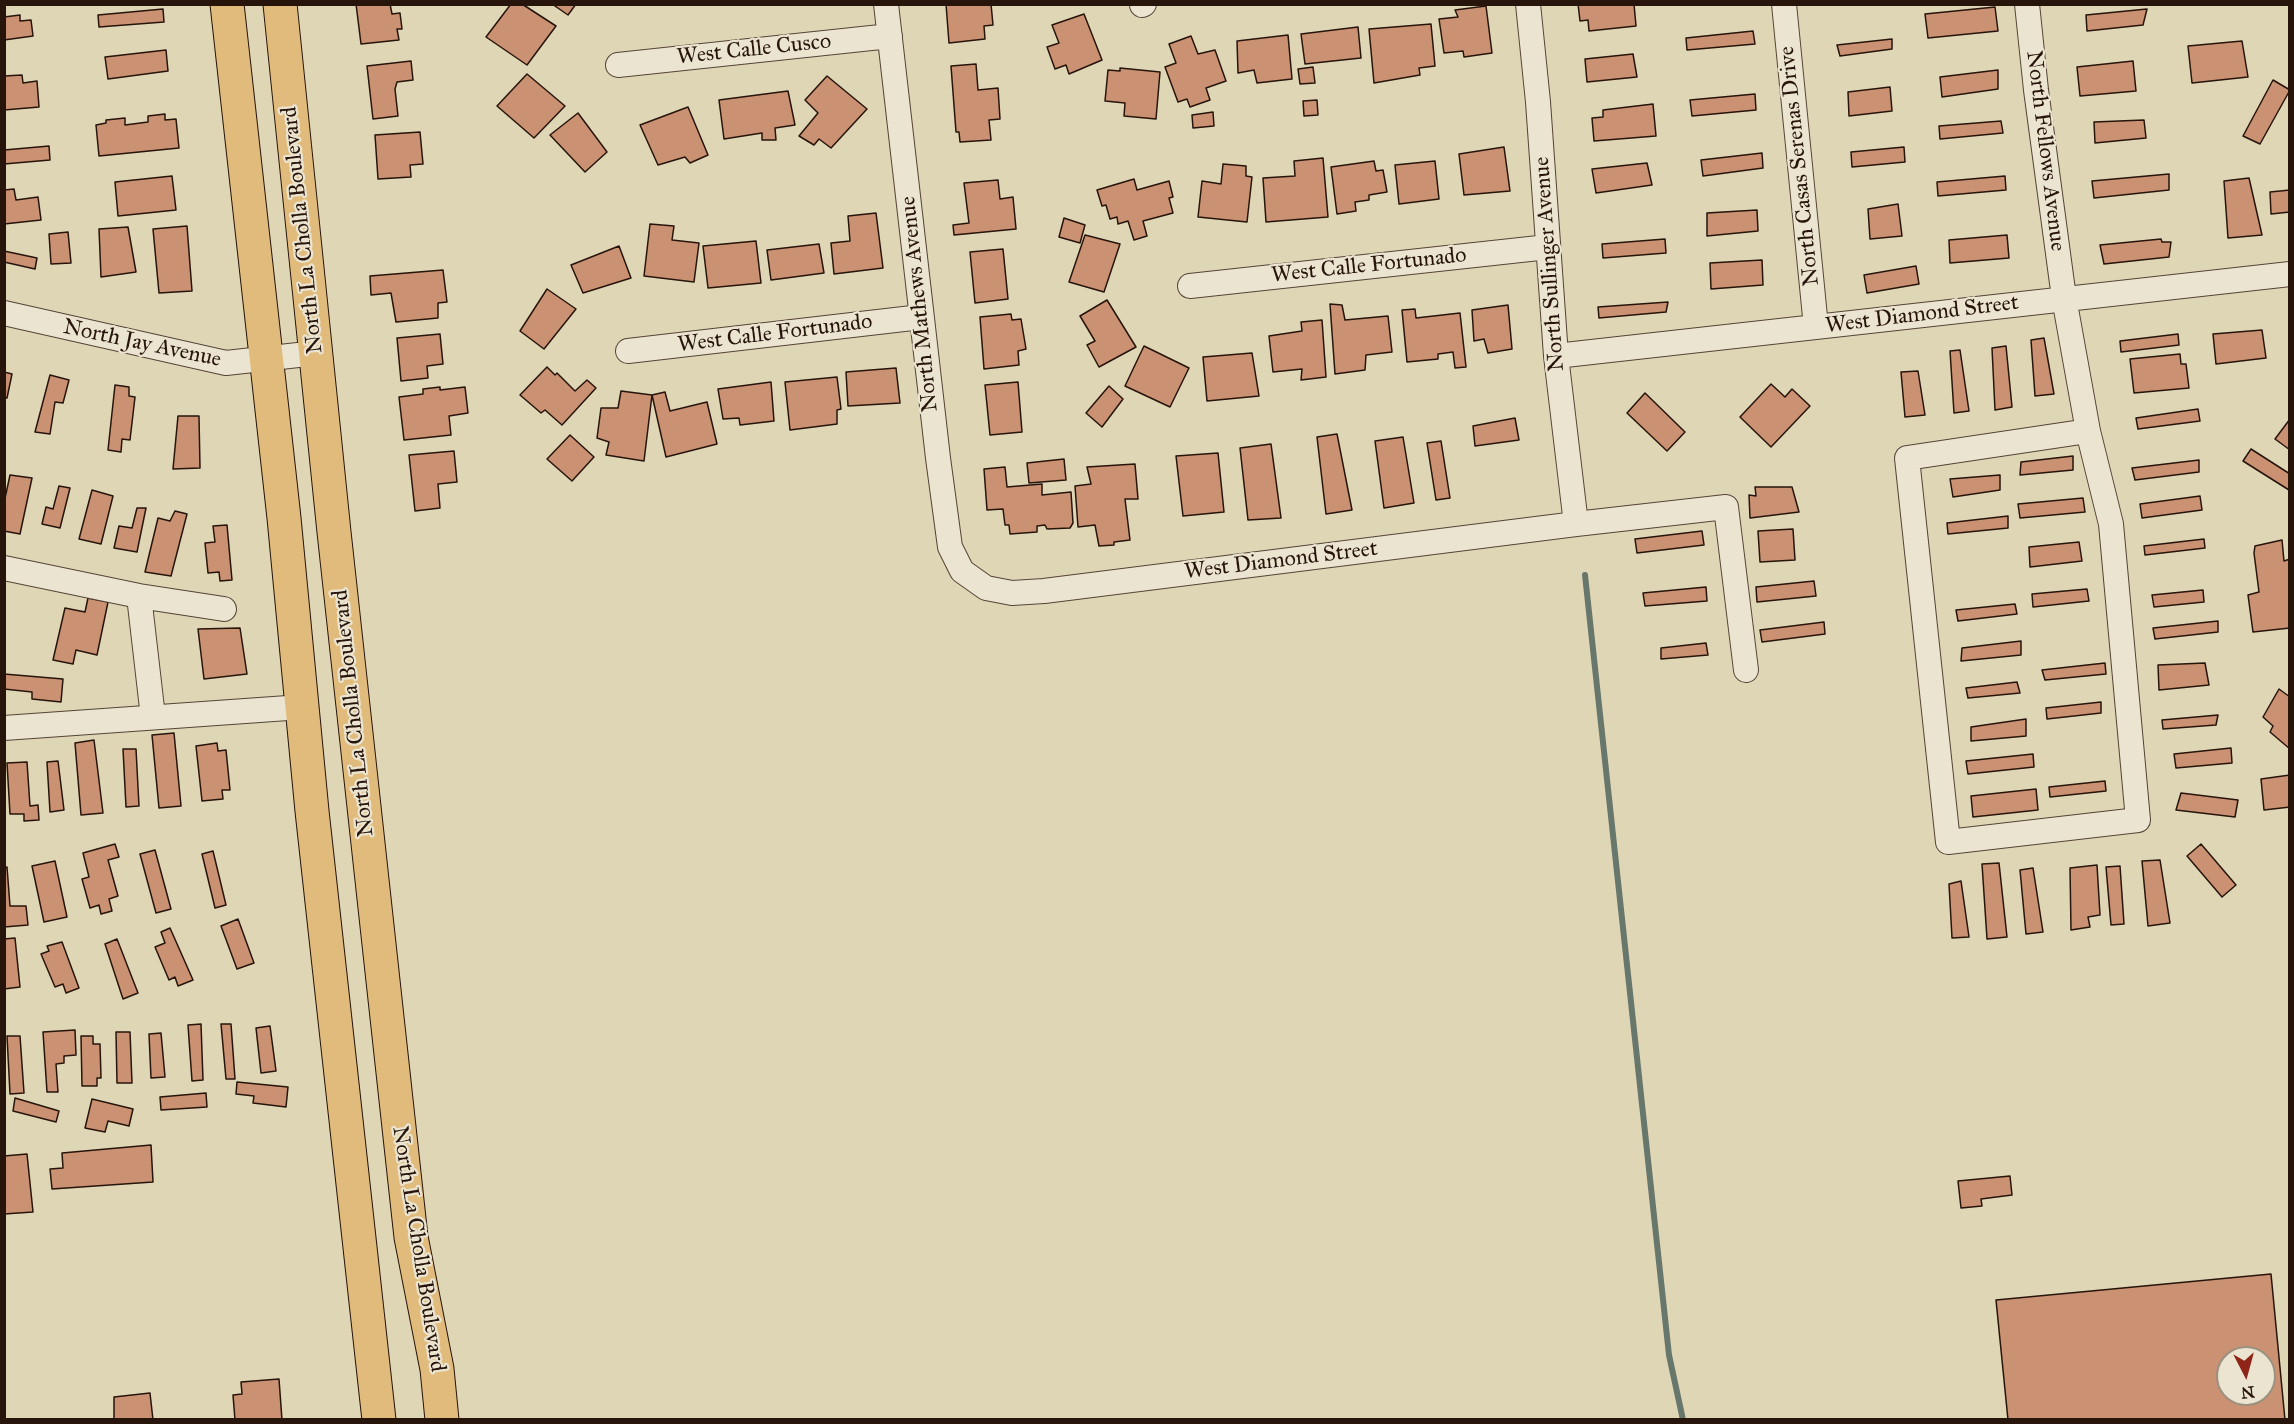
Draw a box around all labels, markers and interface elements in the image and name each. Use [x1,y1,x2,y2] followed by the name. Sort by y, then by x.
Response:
[676,29,832,71] street label: West Calle Cusco
[1774,45,1826,287] street label: North Casas Serenas Drive
[2020,49,2070,253] street label: North Fellows Avenue
[277,105,329,355] street label: North La Cholla Boulevard
[1529,156,1571,372] street label: North Sullinger Avenue
[896,195,944,413] street label: North Mathews Avenue
[1270,243,1468,289] street label: West Calle Fortunado
[1824,290,2020,340] street label: West Diamond Street
[676,309,874,359] street label: West Calle Fortunado
[61,314,223,374] street label: North Jay Avenue
[1183,536,1379,586] street label: West Diamond Street
[328,588,380,838] street label: North La Cholla Boulevard
[386,1124,450,1374] street label: North La Cholla Boulevard
[2216,1346,2276,1406] north arrow
[2240,1382,2255,1403] text: N

